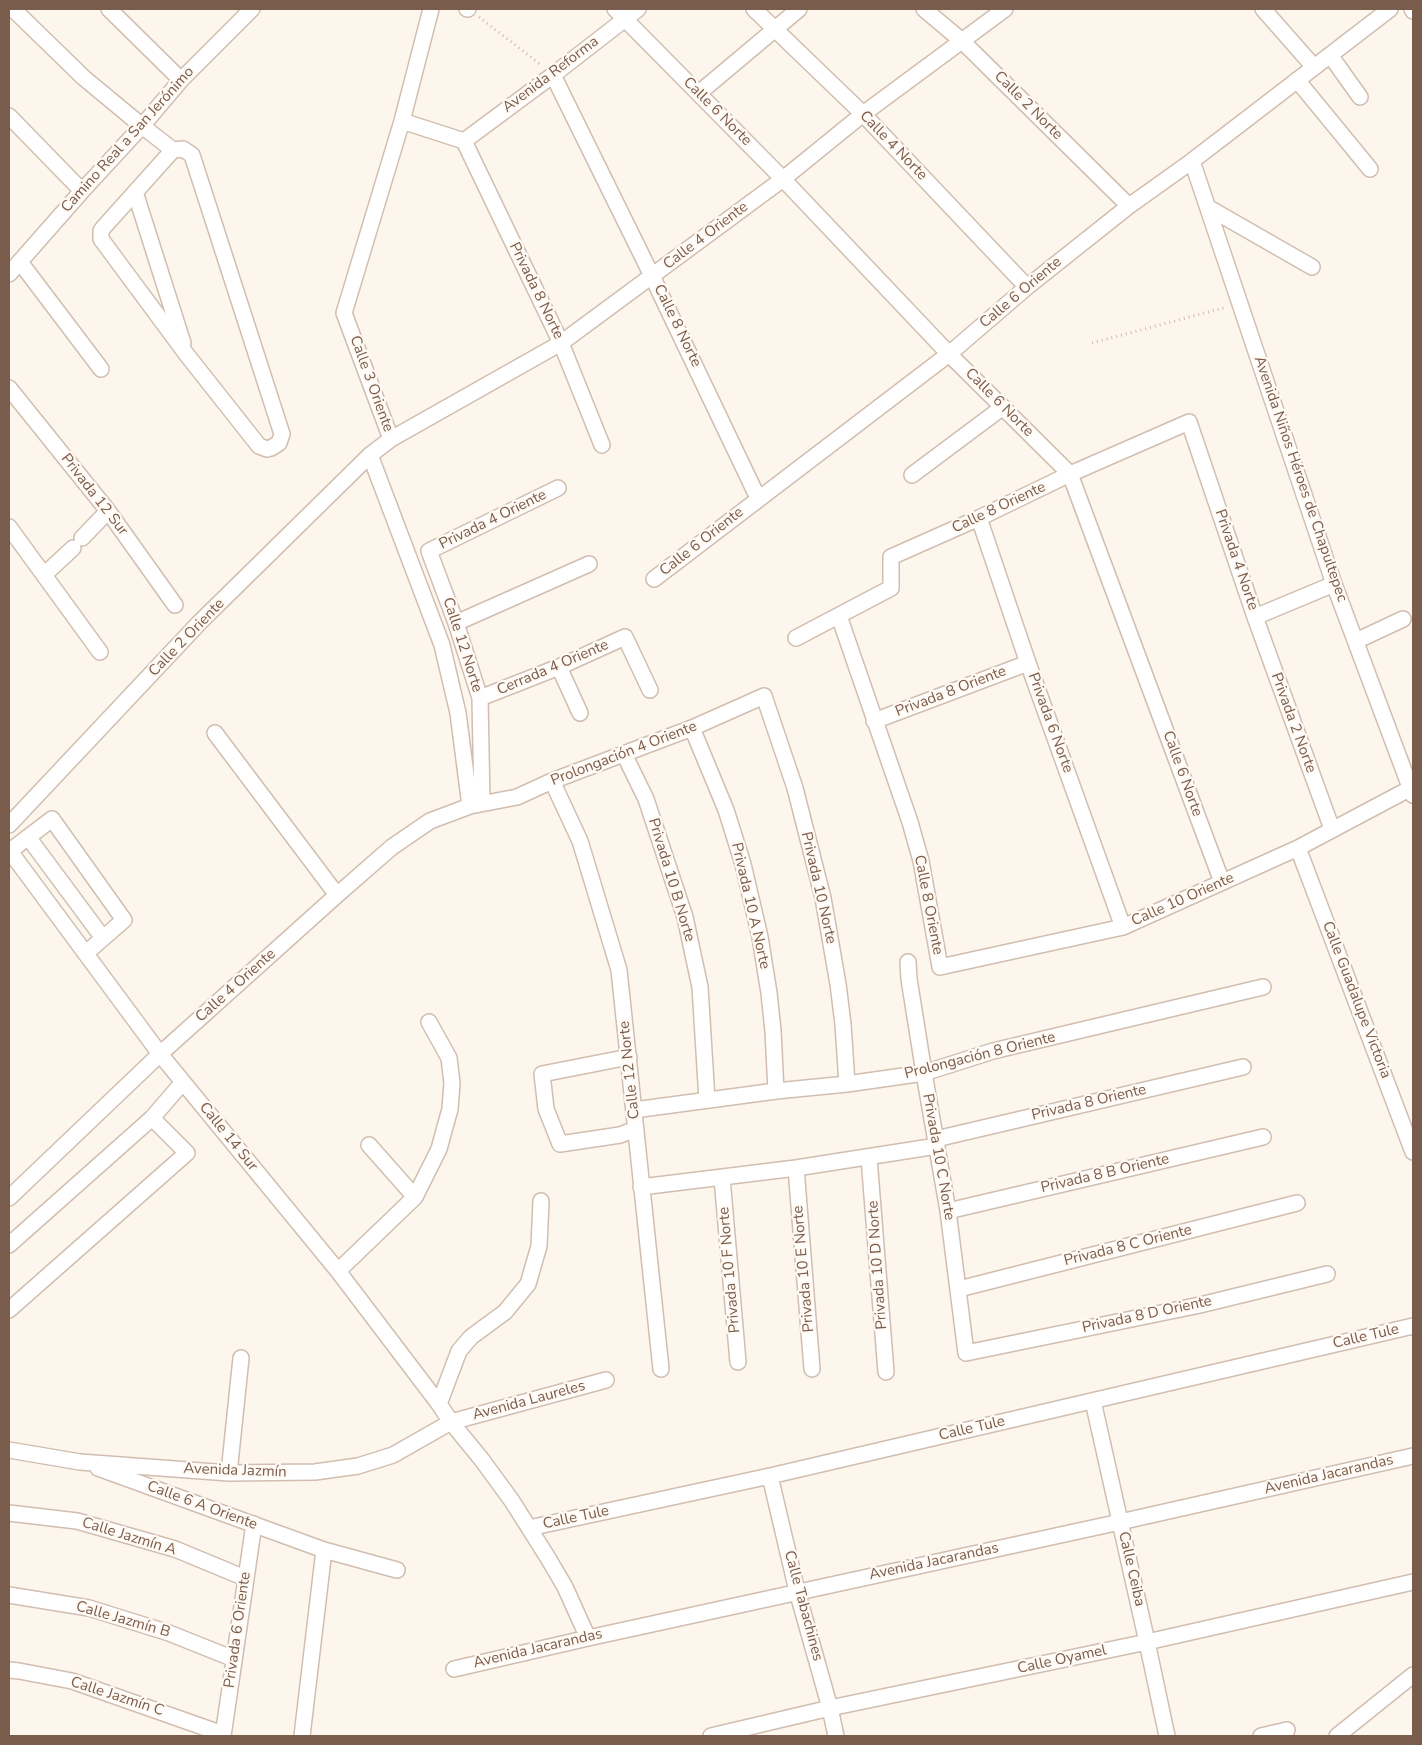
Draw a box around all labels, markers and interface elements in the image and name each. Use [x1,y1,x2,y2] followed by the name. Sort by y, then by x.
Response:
[499,33,603,117] street label: Avenida Reforma
[58,63,198,217] street label: Camino Real a San Jerónimo
[990,68,1066,144] street label: Calle 2 Norte
[679,74,755,150] street label: Calle 6 Norte
[855,108,931,184] street label: Calle 4 Norte
[660,198,752,274] street label: Calle 4 Oriente
[505,240,567,342] street label: Privada 8 Norte
[976,254,1066,332] street label: Calle 6 Oriente
[649,282,705,370] street label: Calle 8 Norte
[345,333,397,435] street label: Calle 3 Oriente
[1249,354,1351,604] street label: Avenida Niños Héroes de Chapultepec
[961,365,1037,441] street label: Calle 6 Norte
[56,450,132,540] street label: Privada 12 Sur
[949,478,1049,538] street label: Calle 8 Oriente
[436,486,550,554] street label: Privada 4 Oriente
[657,504,747,580] street label: Calle 6 Oriente
[1210,507,1262,613] street label: Privada 4 Norte
[145,595,229,681] street label: Calle 2 Oriente
[438,595,486,695] street label: Calle 12 Norte
[494,636,612,700] street label: Cerrada 4 Oriente
[893,663,1009,721] street label: Privada 8 Oriente
[1024,670,1076,776] street label: Privada 6 Norte
[1267,670,1319,776] street label: Privada 2 Norte
[548,718,700,790] street label: Prolongación 4 Oriente
[1158,729,1206,819] street label: Calle 6 Norte
[644,816,698,944] street label: Privada 10 B Norte
[796,830,840,946] street label: Privada 10 Norte
[727,841,773,971] street label: Privada 10 A Norte
[910,854,946,956] street label: Calle 8 Oriente
[1129,869,1237,931] street label: Calle 10 Oriente
[1318,919,1394,1081] street label: Calle Guadalupe Victoria
[192,945,280,1027] street label: Calle 4 Oriente
[616,1020,644,1120] street label: Calle 12 Norte
[903,1029,1057,1083] street label: Prolongación 8 Oriente
[1030,1081,1148,1125] street label: Privada 8 Oriente
[918,1092,958,1222] street label: Privada 10 C Norte
[195,1099,261,1175] street label: Calle 14 Sur
[1039,1150,1171,1198] street label: Privada 8 B Oriente
[865,1200,891,1330] street label: Privada 10 D Norte
[789,1205,819,1333] street label: Privada 10 E Norte
[716,1206,744,1334] street label: Privada 10 F Norte
[1062,1221,1194,1271] street label: Privada 8 C Oriente
[1081,1292,1213,1338] street label: Privada 8 D Oriente
[1331,1321,1401,1353] street label: Calle Tule
[471,1377,587,1425] street label: Avenida Laureles
[937,1413,1007,1445] street label: Calle Tule
[1263,1451,1395,1499] street label: Avenida Jacarandas
[183,1460,287,1482] street label: Avenida Jazmín
[144,1478,260,1534] street label: Calle 6 A Oriente
[541,1502,611,1534] street label: Calle Tule
[80,1514,178,1560] street label: Calle Jazmín A
[1114,1530,1148,1608] street label: Calle Ceiba
[868,1539,1000,1585] street label: Avenida Jacarandas
[780,1549,826,1663] street label: Calle Tabachines
[221,1571,255,1689] street label: Privada 6 Oriente
[74,1598,172,1642] street label: Calle Jazmín B
[472,1625,604,1673] street label: Avenida Jacarandas
[1016,1642,1108,1678] street label: Calle Oyamel
[68,1673,166,1721] street label: Calle Jazmín C

